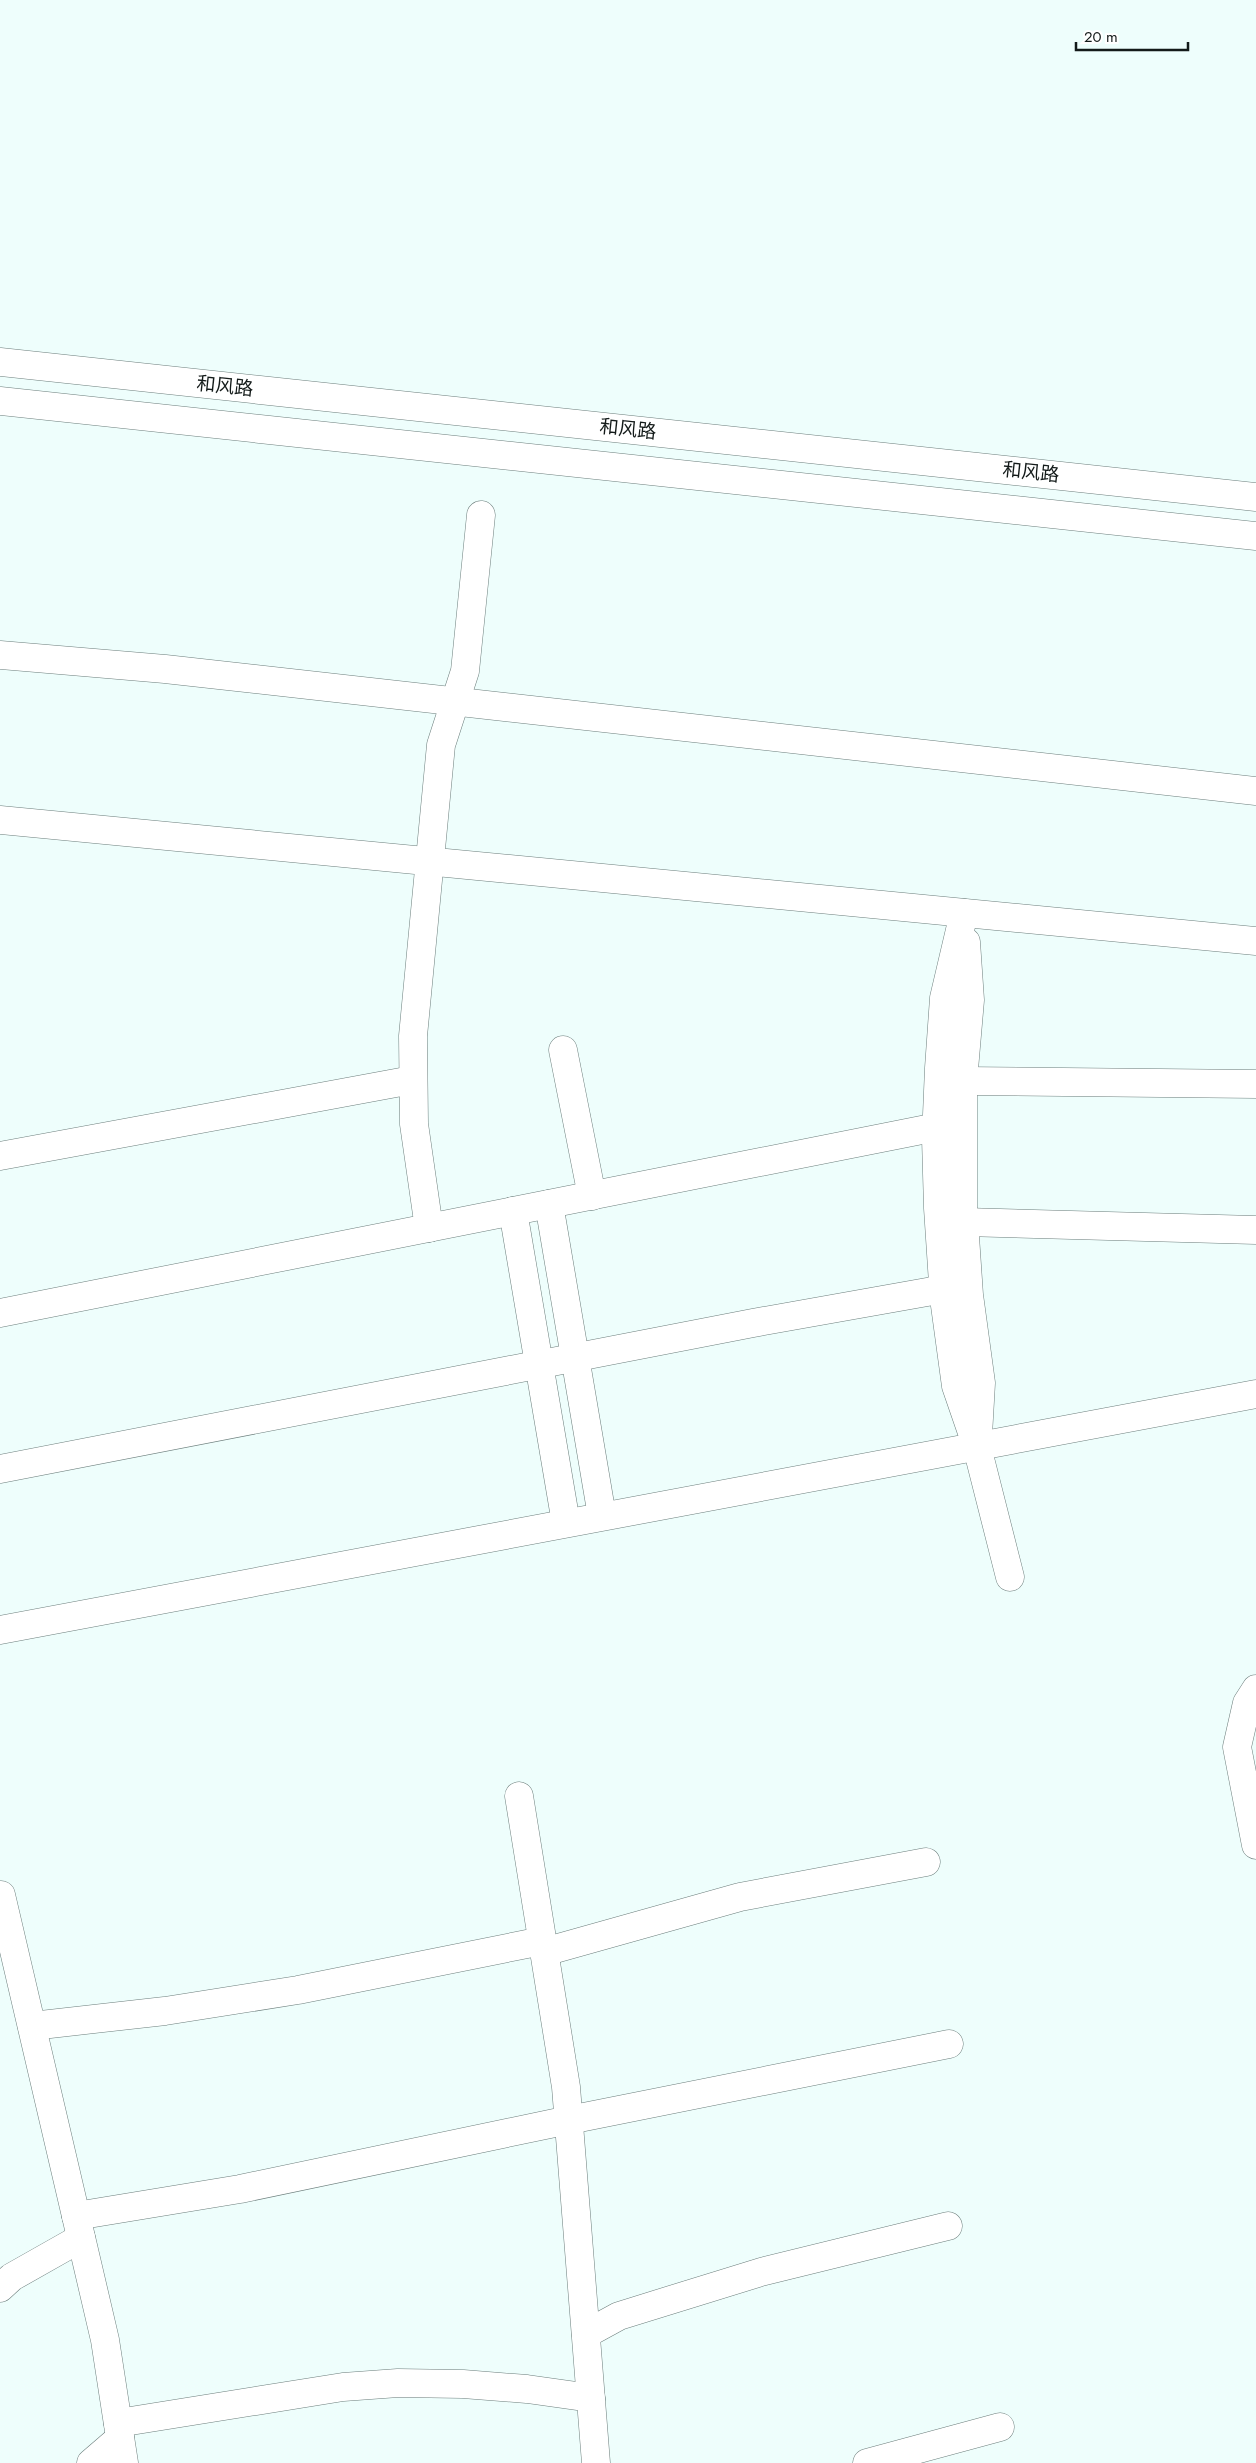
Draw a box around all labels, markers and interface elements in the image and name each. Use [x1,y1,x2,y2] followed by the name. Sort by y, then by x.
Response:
[1076,20,1188,52] scale bar
[1084,26,1118,48] text: 20 m
[195,370,255,402] street label: 和风路
[598,413,658,445] street label: 和风路
[1001,456,1061,488] street label: 和风路

